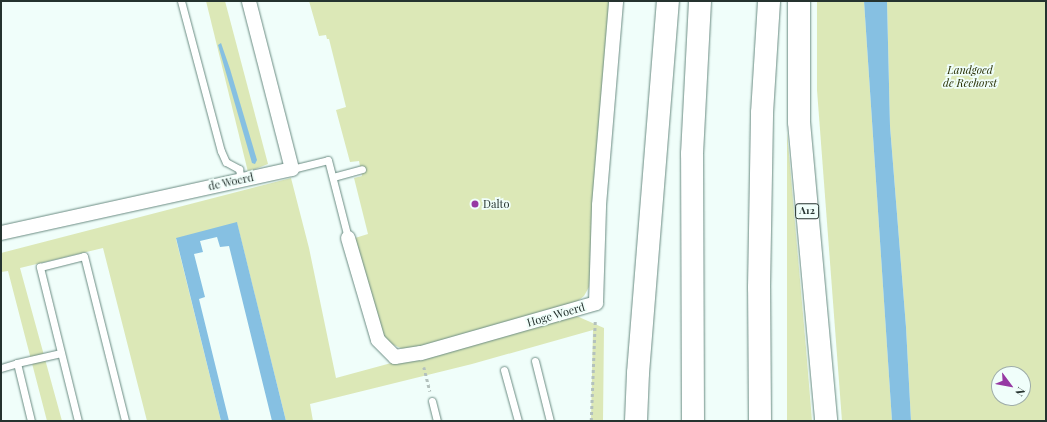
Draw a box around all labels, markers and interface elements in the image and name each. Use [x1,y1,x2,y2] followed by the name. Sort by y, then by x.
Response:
[943,64,997,90] park label: Landgoed de Reehorst
[207,171,255,193] street label: de Woerd
[483,197,509,211] place label: Dalto
[470,199,480,209] marker: Dalto
[795,203,819,219] road number: A12
[525,300,587,330] street label: Hoge Woerd
[991,366,1031,406] north arrow
[1012,385,1029,399] text: N

